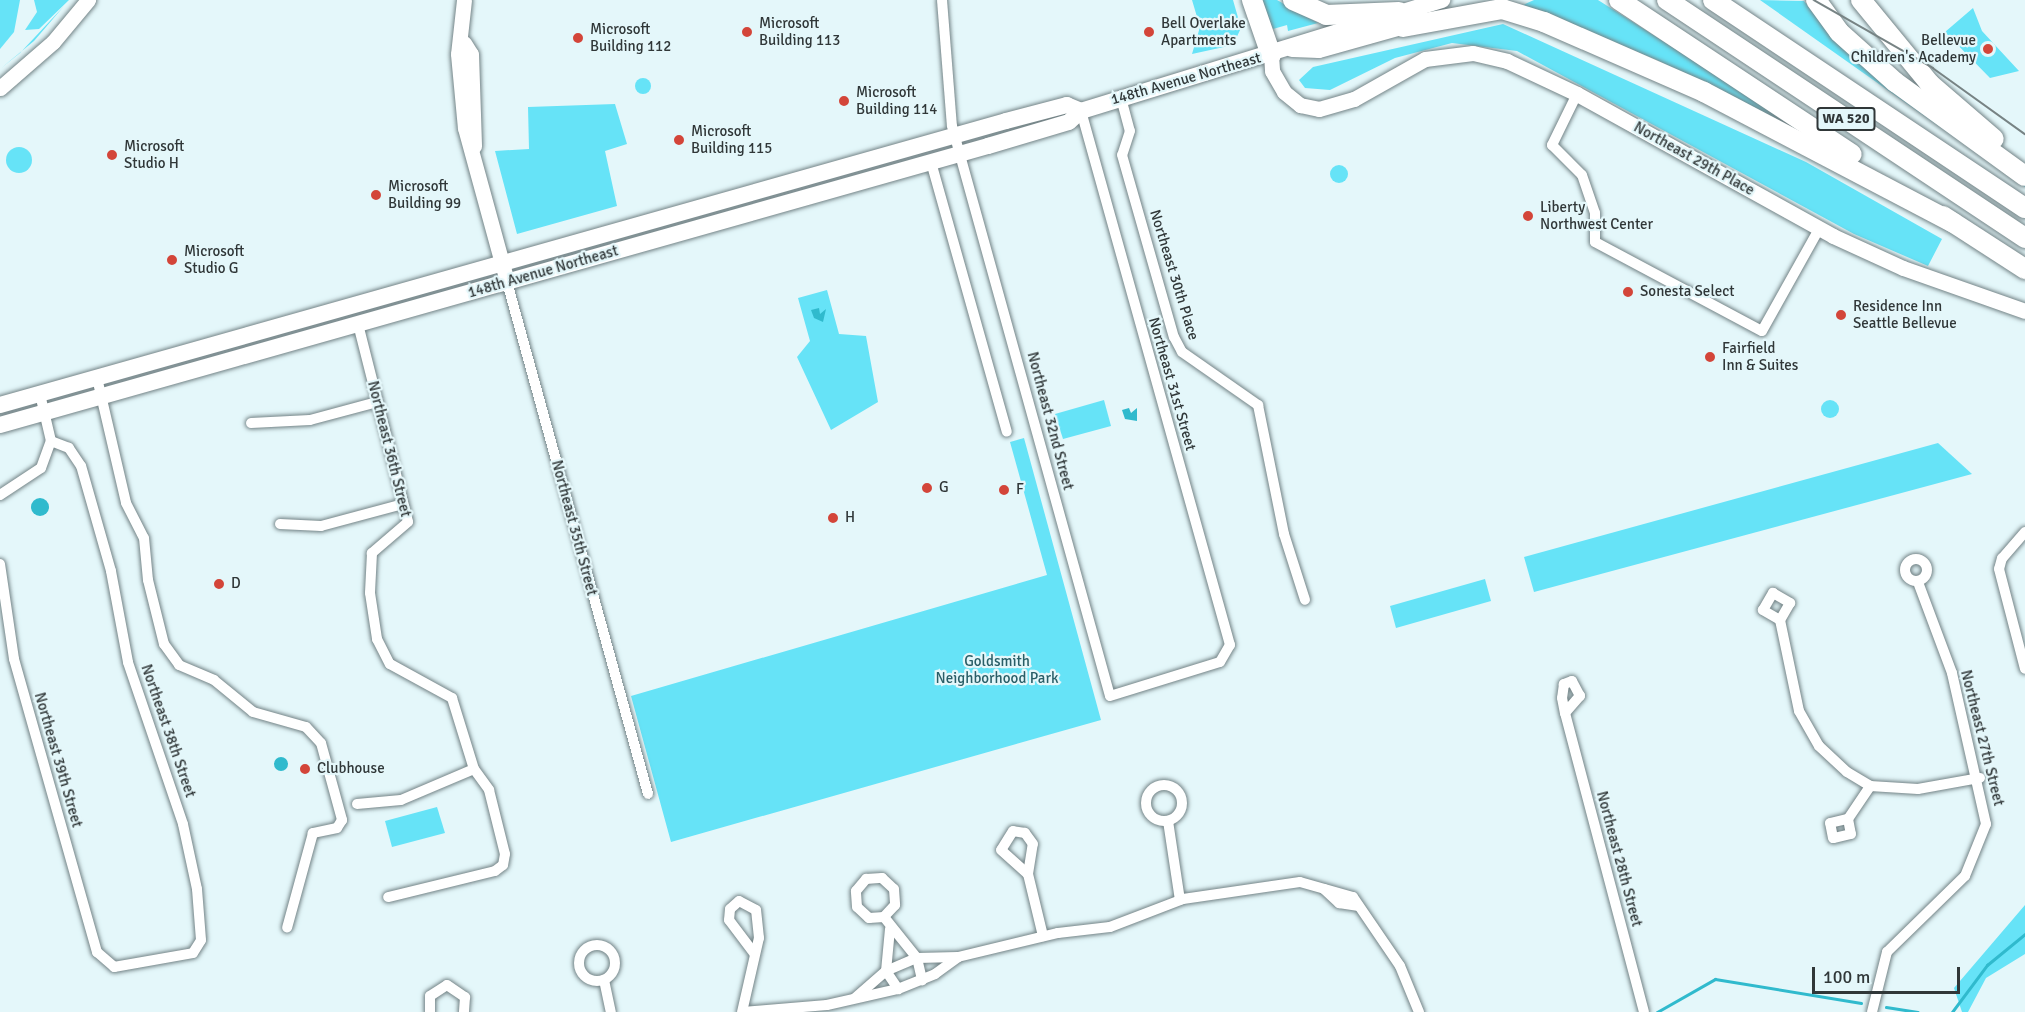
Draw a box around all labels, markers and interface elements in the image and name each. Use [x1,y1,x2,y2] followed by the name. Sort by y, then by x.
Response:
[759,14,840,49] place label: Microsoft Building 113
[1161,14,1246,49] place label: Bell Overlake Apartments
[590,20,671,55] place label: Microsoft Building 112
[740,25,754,39] marker: Microsoft Building 113
[1142,25,1156,39] marker: Bell Overlake Apartments
[571,31,585,45] marker: Microsoft Building 112
[1851,31,1976,66] place label: Bellevue Children's Academy
[1981,42,1995,56] marker: Bellevue Children's Academy
[1109,49,1263,109] street label: 148th Avenue Northeast
[856,83,937,118] place label: Microsoft Building 114
[837,94,851,108] marker: Microsoft Building 114
[1816,108,1876,130] road number: WA 520
[1630,118,1758,200] street label: Northeast 29th Place
[691,122,772,157] place label: Microsoft Building 115
[672,133,686,147] marker: Microsoft Building 115
[124,137,184,172] place label: Microsoft Studio H
[105,148,119,162] marker: Microsoft Studio H
[388,177,461,212] place label: Microsoft Building 99
[369,188,383,202] marker: Microsoft Building 99
[1540,198,1653,233] place label: Liberty Northwest Center
[1146,208,1202,342] street label: Northeast 30th Place
[1521,209,1535,223] marker: Liberty Northwest Center
[184,242,244,277] place label: Microsoft Studio G
[466,242,620,302] street label: 148th Avenue Northeast
[165,253,179,267] marker: Microsoft Studio G
[1640,283,1734,301] place label: Sonesta Select
[1621,285,1635,299] marker: Sonesta Select
[1853,297,1957,332] place label: Residence Inn Seattle Bellevue
[1834,308,1848,322] marker: Residence Inn Seattle Bellevue
[1144,315,1200,453] street label: Northeast 31st Street
[1722,339,1798,374] place label: Fairfield Inn & Suites
[1023,350,1077,492] street label: Northeast 32nd Street
[1703,350,1717,364] marker: Fairfield Inn & Suites
[363,379,415,519] street label: Northeast 36th Street
[547,458,601,598] street label: Northeast 35th Street
[939,479,949,497] place label: G
[920,481,934,495] marker: G
[1016,481,1024,499] place label: F
[997,483,1011,497] marker: F
[845,509,855,527] place label: H
[826,511,840,525] marker: H
[231,575,241,593] place label: D
[212,577,226,591] marker: D
[936,652,1058,687] park label: Goldsmith Neighborhood Park
[137,662,199,800] street label: Northeast 38th Street
[1956,668,2008,808] street label: Northeast 27th Street
[30,690,86,830] street label: Northeast 39th Street
[317,760,385,778] place label: Clubhouse
[298,762,312,776] marker: Clubhouse
[1592,789,1646,929] street label: Northeast 28th Street
[1815,955,1964,993] scale bar
[1823,966,1870,988] text: 100 m

